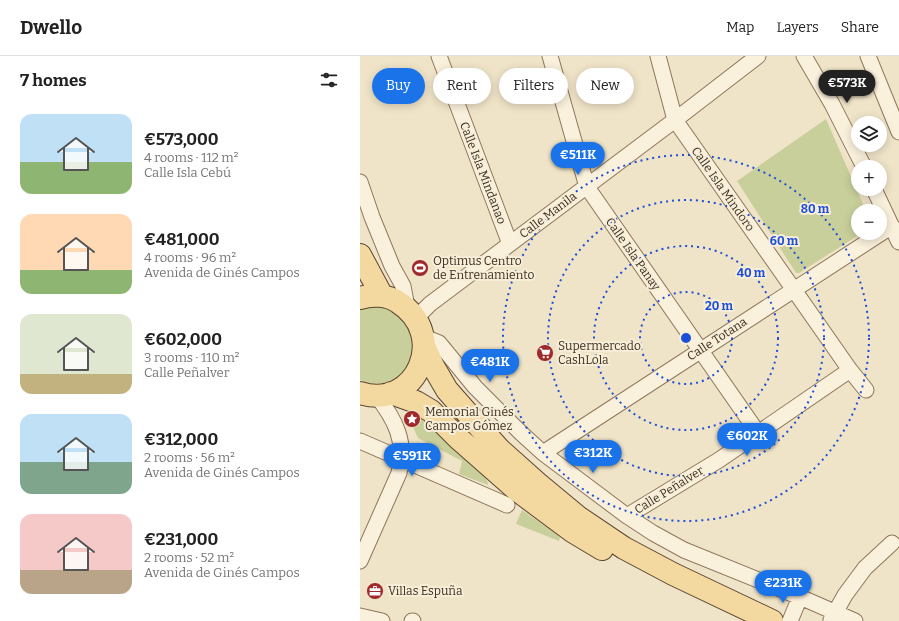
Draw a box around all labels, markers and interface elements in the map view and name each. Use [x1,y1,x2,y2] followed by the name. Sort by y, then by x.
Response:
[20,16,82,39] text: Dwello
[726,19,754,36] text: Map
[776,19,819,36] text: Layers
[841,19,879,36] text: Share
[372,68,425,104] chip: Buy
[433,68,491,104] chip: Rent
[499,68,568,104] chip: Filters
[576,68,634,104] chip: New
[318,69,340,91] icon: filters
[20,70,87,91] text: 7 homes
[819,70,875,104] pin: €573K
[827,75,867,90] text: €573K
[851,116,887,240] map controls
[851,116,887,152] button: layers
[457,120,509,226] street label: Calle Isla Mindanao
[144,129,219,150] text: €573,000
[52,130,100,178] icon: home
[550,142,606,176] pin: €511K
[689,144,757,234] street label: Calle Isla Mindoro
[560,147,596,162] text: €511K
[144,150,238,165] text: 4 rooms · 112 m²
[851,160,887,196] button: +
[144,165,231,180] text: Calle Isla Cebú
[517,189,580,241] street label: Calle Manila
[801,202,830,216] text: 80 m
[851,204,887,240] button: −
[603,215,664,294] street label: Calle Isla Panay
[144,229,220,250] text: €481,000
[52,230,100,278] icon: home
[770,234,799,248] text: 60 m
[144,250,236,265] text: 4 rooms · 96 m²
[433,254,534,282] place label: Optimus Centro de Entrenamiento
[410,258,430,278] sports icon: Optimus Centro de Entrenamiento
[144,265,300,280] text: Avenida de Ginés Campos
[737,266,766,280] text: 40 m
[705,299,734,313] text: 20 m
[685,314,750,363] street label: Calle Totana
[144,329,222,350] text: €602,000
[52,330,100,378] icon: home
[679,331,693,345] centre of rings
[558,339,641,367] place label: Supermercado CashLola
[535,343,555,363] supermarket icon: Supermercado CashLola
[462,349,518,383] pin: €481K
[144,350,239,365] text: 3 rooms · 110 m²
[470,354,510,369] text: €481K
[144,365,229,380] text: Calle Peñalver
[425,405,514,433] place label: Memorial Ginés Campos Gómez
[402,409,422,429] place icon: Memorial Ginés Campos Gómez
[719,423,775,457] pin: €602K
[726,428,768,443] text: €602K
[144,429,218,450] text: €312,000
[52,430,100,478] icon: home
[565,440,621,474] pin: €312K
[384,443,440,477] pin: €591K
[574,445,612,460] text: €312K
[393,448,431,463] text: €591K
[144,450,235,465] text: 2 rooms · 56 m²
[632,463,707,517] street label: Calle Peñalver
[144,465,300,480] text: Avenida de Ginés Campos
[144,529,218,550] text: €231,000
[52,530,100,578] icon: home
[144,550,234,565] text: 2 rooms · 52 m²
[144,565,300,580] text: Avenida de Ginés Campos
[755,570,811,604] pin: €231K
[764,575,802,590] text: €231K
[365,581,385,601] office icon: Villas Espuña
[388,584,463,598] place label: Villas Espuña

